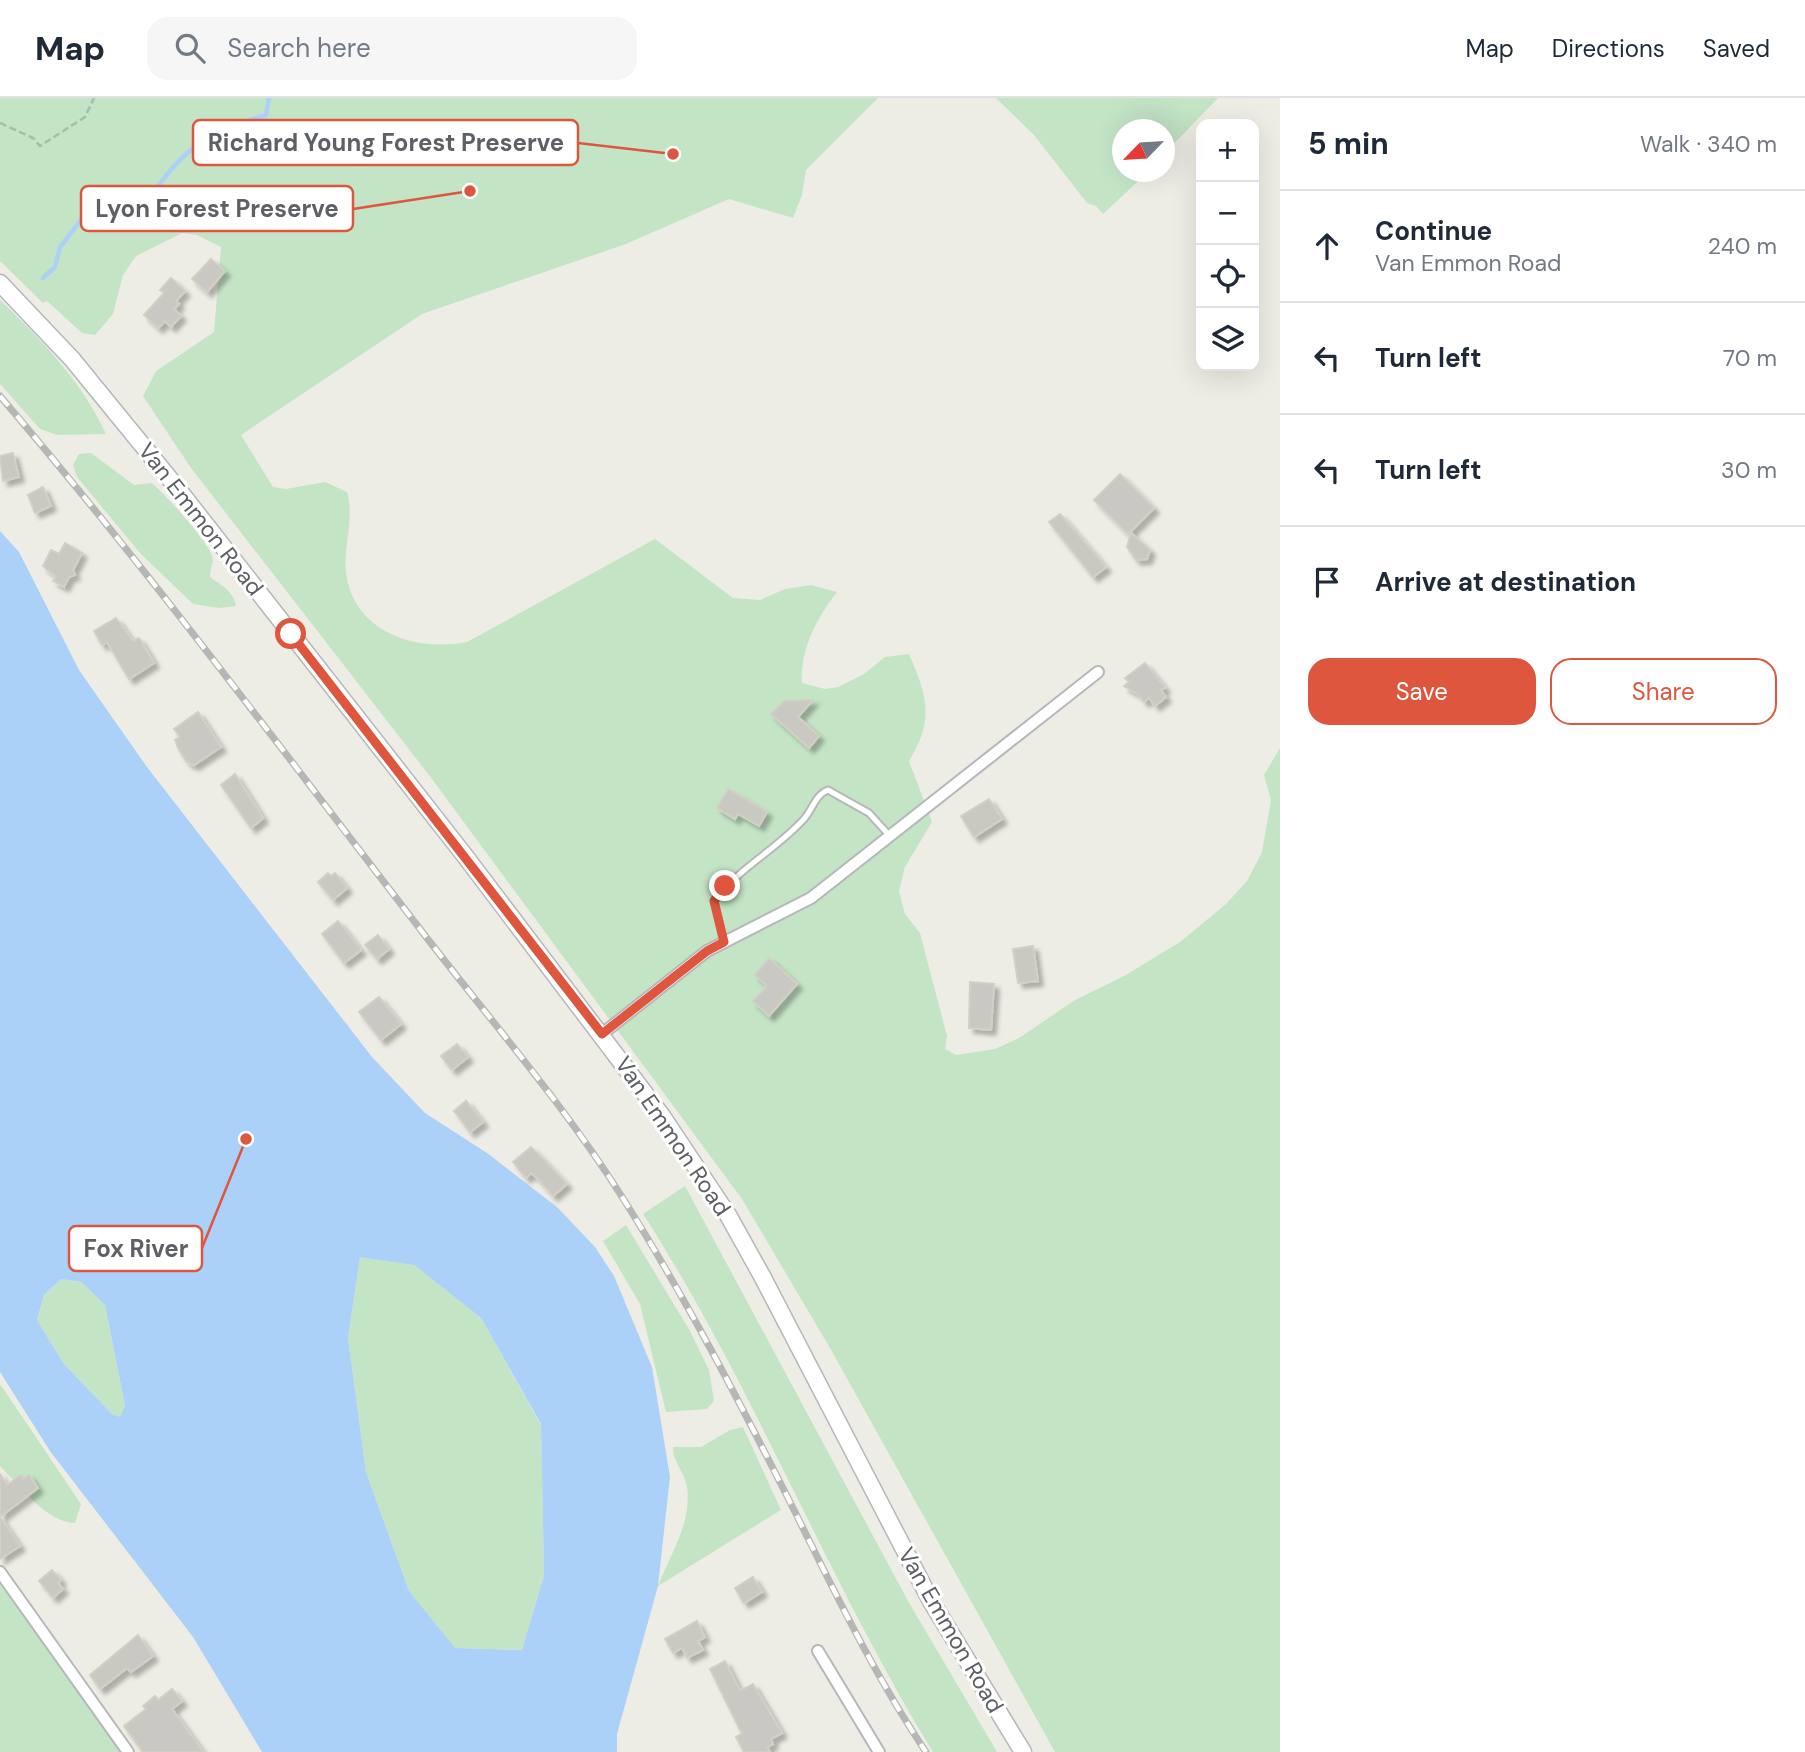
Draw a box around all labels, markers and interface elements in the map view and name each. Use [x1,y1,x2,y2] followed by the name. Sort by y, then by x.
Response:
[147,17,637,80] search box
[35,27,105,70] text: Map
[171,29,209,67] icon: search
[227,31,371,65] text: Search here
[1466,33,1514,64] text: Map
[1552,33,1665,64] text: Directions
[1703,33,1770,64] text: Saved
[1112,119,1175,182] north arrow
[1196,119,1259,371] map controls
[1196,119,1259,182] button: +
[193,120,578,165] callout: Richard Young Forest Preserve
[1308,124,1389,163] text: 5 min
[208,127,564,158] text: Richard Young Forest Preserve
[1640,129,1777,159] text: Walk · 340 m
[1196,182,1259,245] button: −
[81,186,353,231] callout: Lyon Forest Preserve
[95,193,339,224] text: Lyon Forest Preserve
[1375,214,1492,248] text: Continue
[1308,227,1346,265] icon: ahead
[1708,231,1777,261] text: 240 m
[1196,245,1259,308] button: locate
[1375,248,1561,278] text: Van Emmon Road
[1196,308,1259,371] button: layers
[1308,339,1346,377] icon: left
[1375,341,1482,375] text: Turn left
[1723,343,1777,373] text: 70 m
[132,436,270,602] street label: Van Emmon Road
[1308,451,1346,489] icon: left
[1375,453,1482,487] text: Turn left
[1721,455,1777,485] text: 30 m
[1308,563,1346,601] icon: arrive
[1375,565,1636,599] text: Arrive at destination
[275,618,306,649] route start
[1308,658,1536,725] button: Save
[1550,658,1777,725] button: Share
[709,870,740,901] route end
[608,1050,738,1222] street label: Van Emmon Road
[69,1226,202,1271] callout: Fox River
[83,1233,189,1264] text: Fox River
[891,1542,1011,1718] street label: Van Emmon Road

